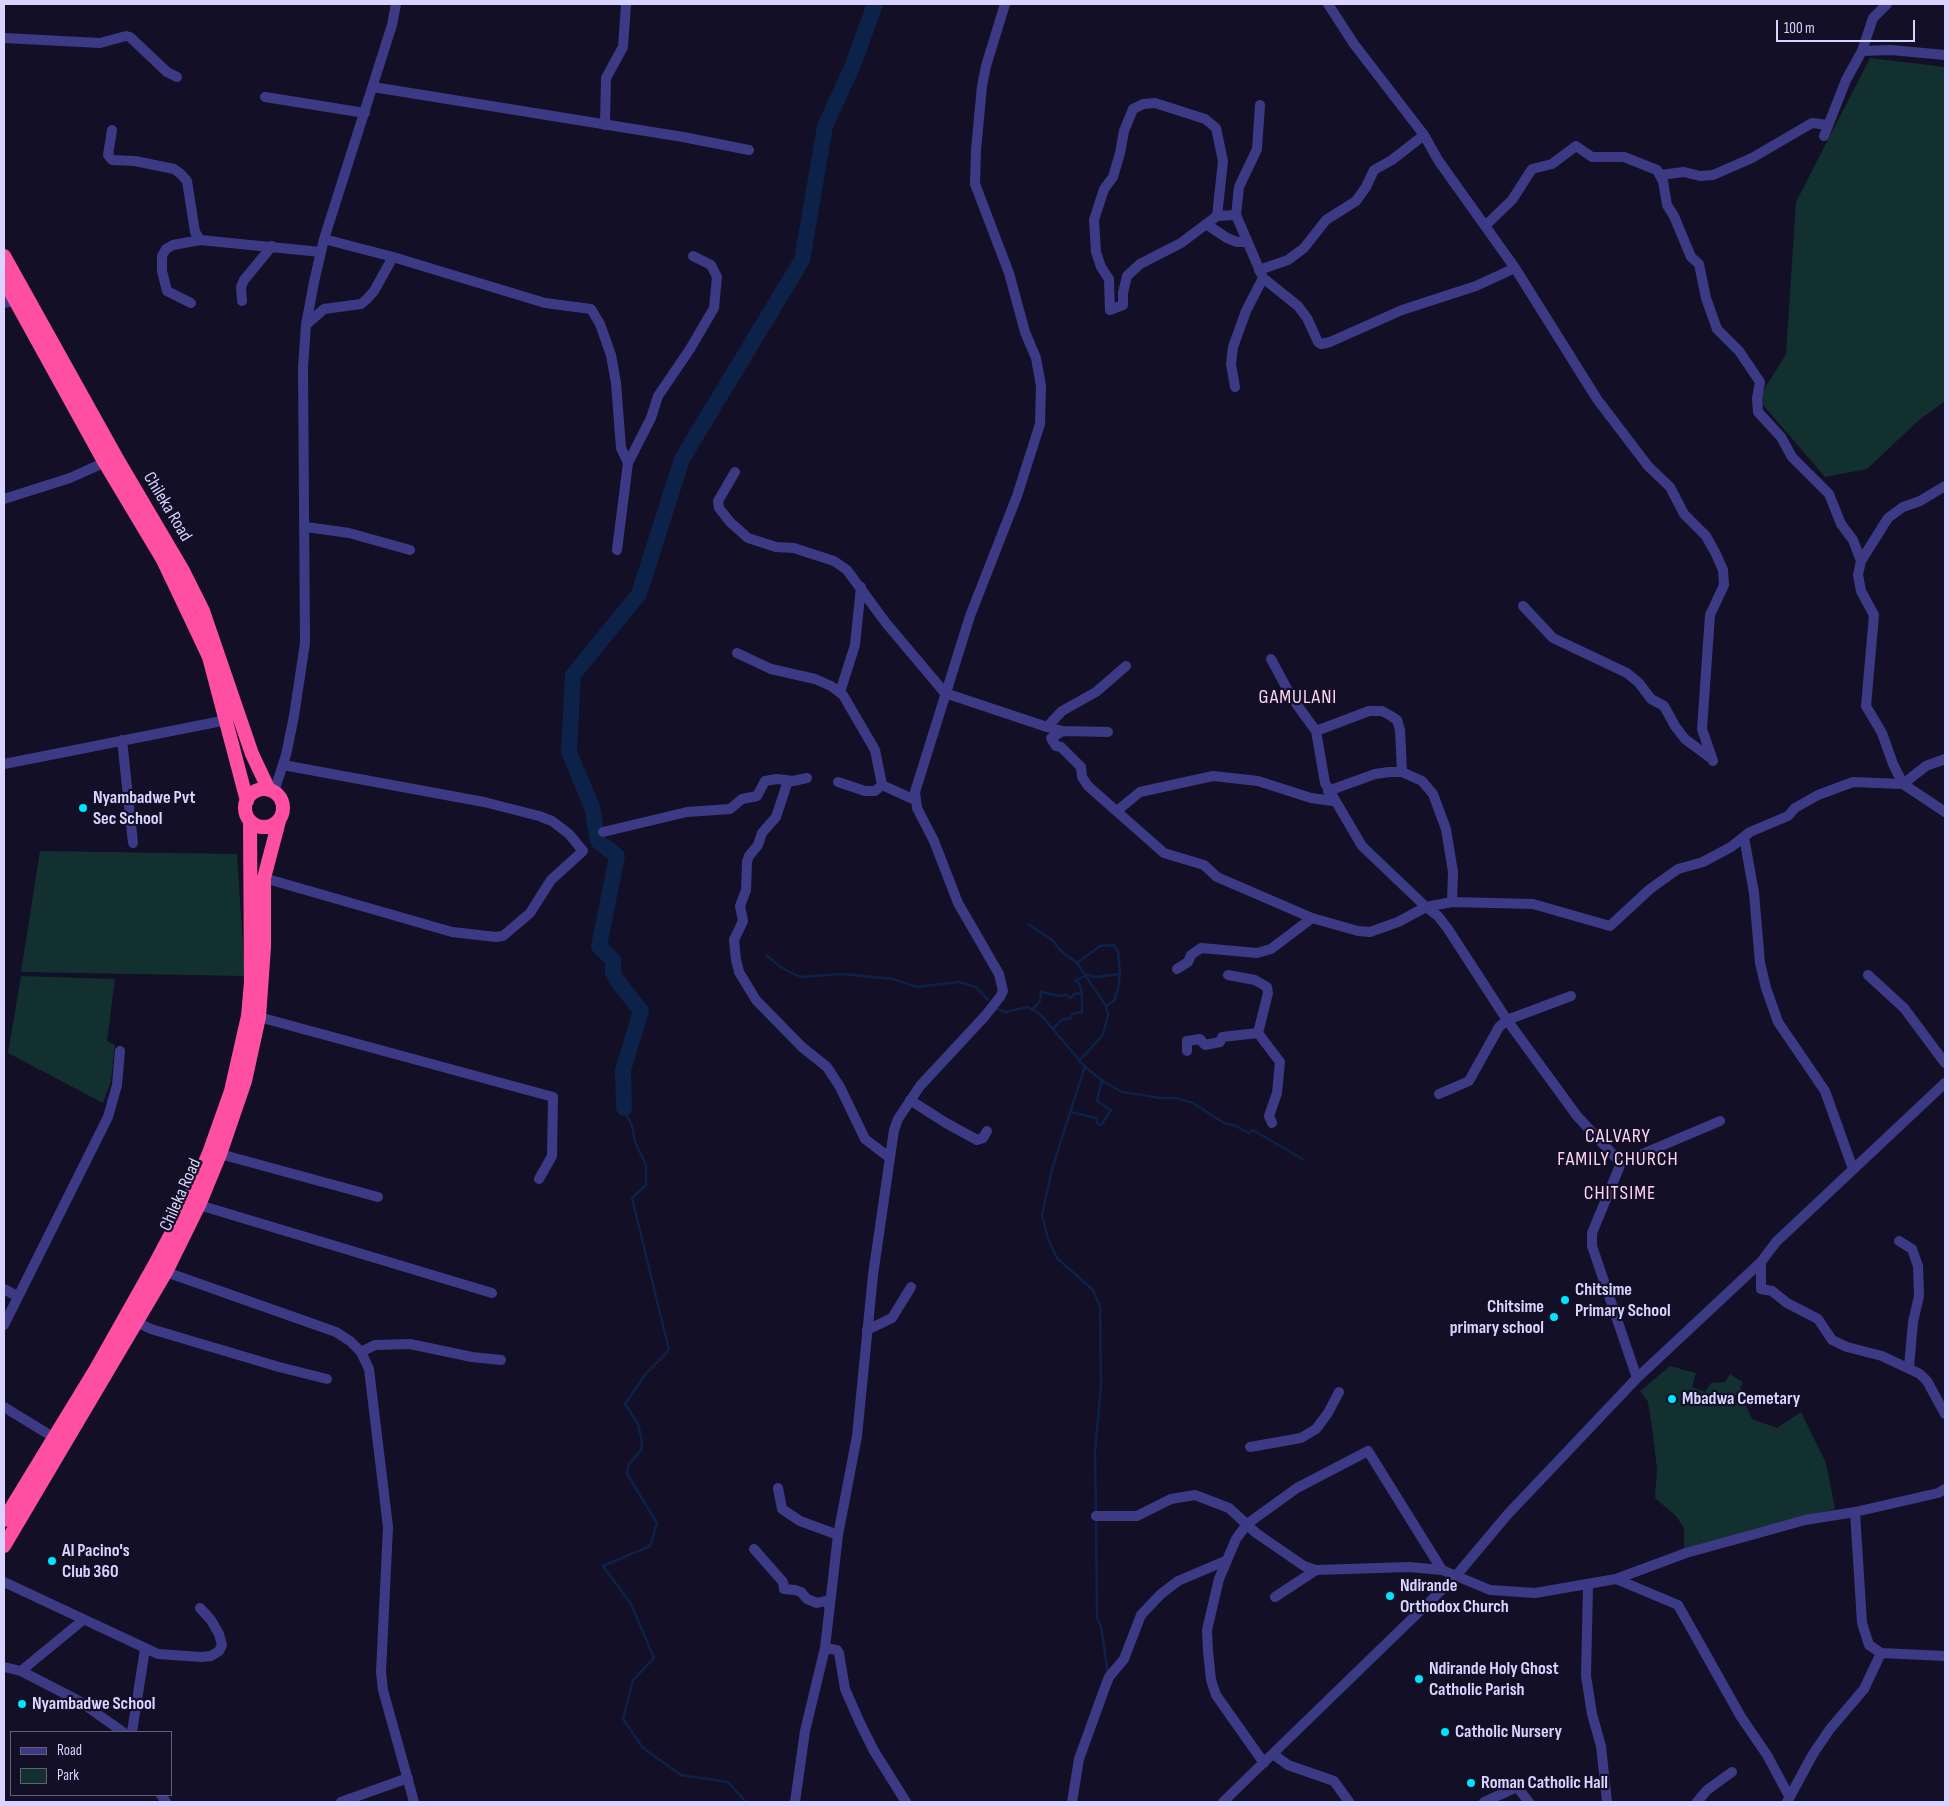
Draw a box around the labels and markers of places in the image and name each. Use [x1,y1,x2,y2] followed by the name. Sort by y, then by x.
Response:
[93,787,195,830] place label: Nyambadwe Pvt Sec School
[77,802,89,814] marker: Nyambadwe Pvt Sec School
[1575,1279,1671,1322] place label: Chitsime Primary School
[1559,1294,1571,1306] marker: Chitsime Primary School
[1450,1296,1544,1338] place label: Chitsime primary school
[1548,1311,1560,1323] marker: Chitsime primary school
[1682,1388,1800,1410] place label: Mbadwa Cemetary
[1666,1393,1678,1405] marker: Mbadwa Cemetary
[62,1540,130,1582] place label: Al Pacino's Club 360
[46,1555,58,1567] marker: Al Pacino's Club 360
[1400,1575,1509,1618] place label: Ndirande Orthodox Church
[1384,1590,1396,1602] marker: Ndirande Orthodox Church
[1429,1658,1559,1700] place label: Ndirande Holy Ghost Catholic Parish
[1413,1673,1425,1685] marker: Ndirande Holy Ghost Catholic Parish
[32,1693,156,1715] place label: Nyambadwe School
[16,1698,28,1710] marker: Nyambadwe School
[1455,1721,1562,1743] place label: Catholic Nursery
[1439,1726,1451,1738] marker: Catholic Nursery
[1481,1772,1608,1794] place label: Roman Catholic Hall
[1465,1777,1477,1789] marker: Roman Catholic Hall

